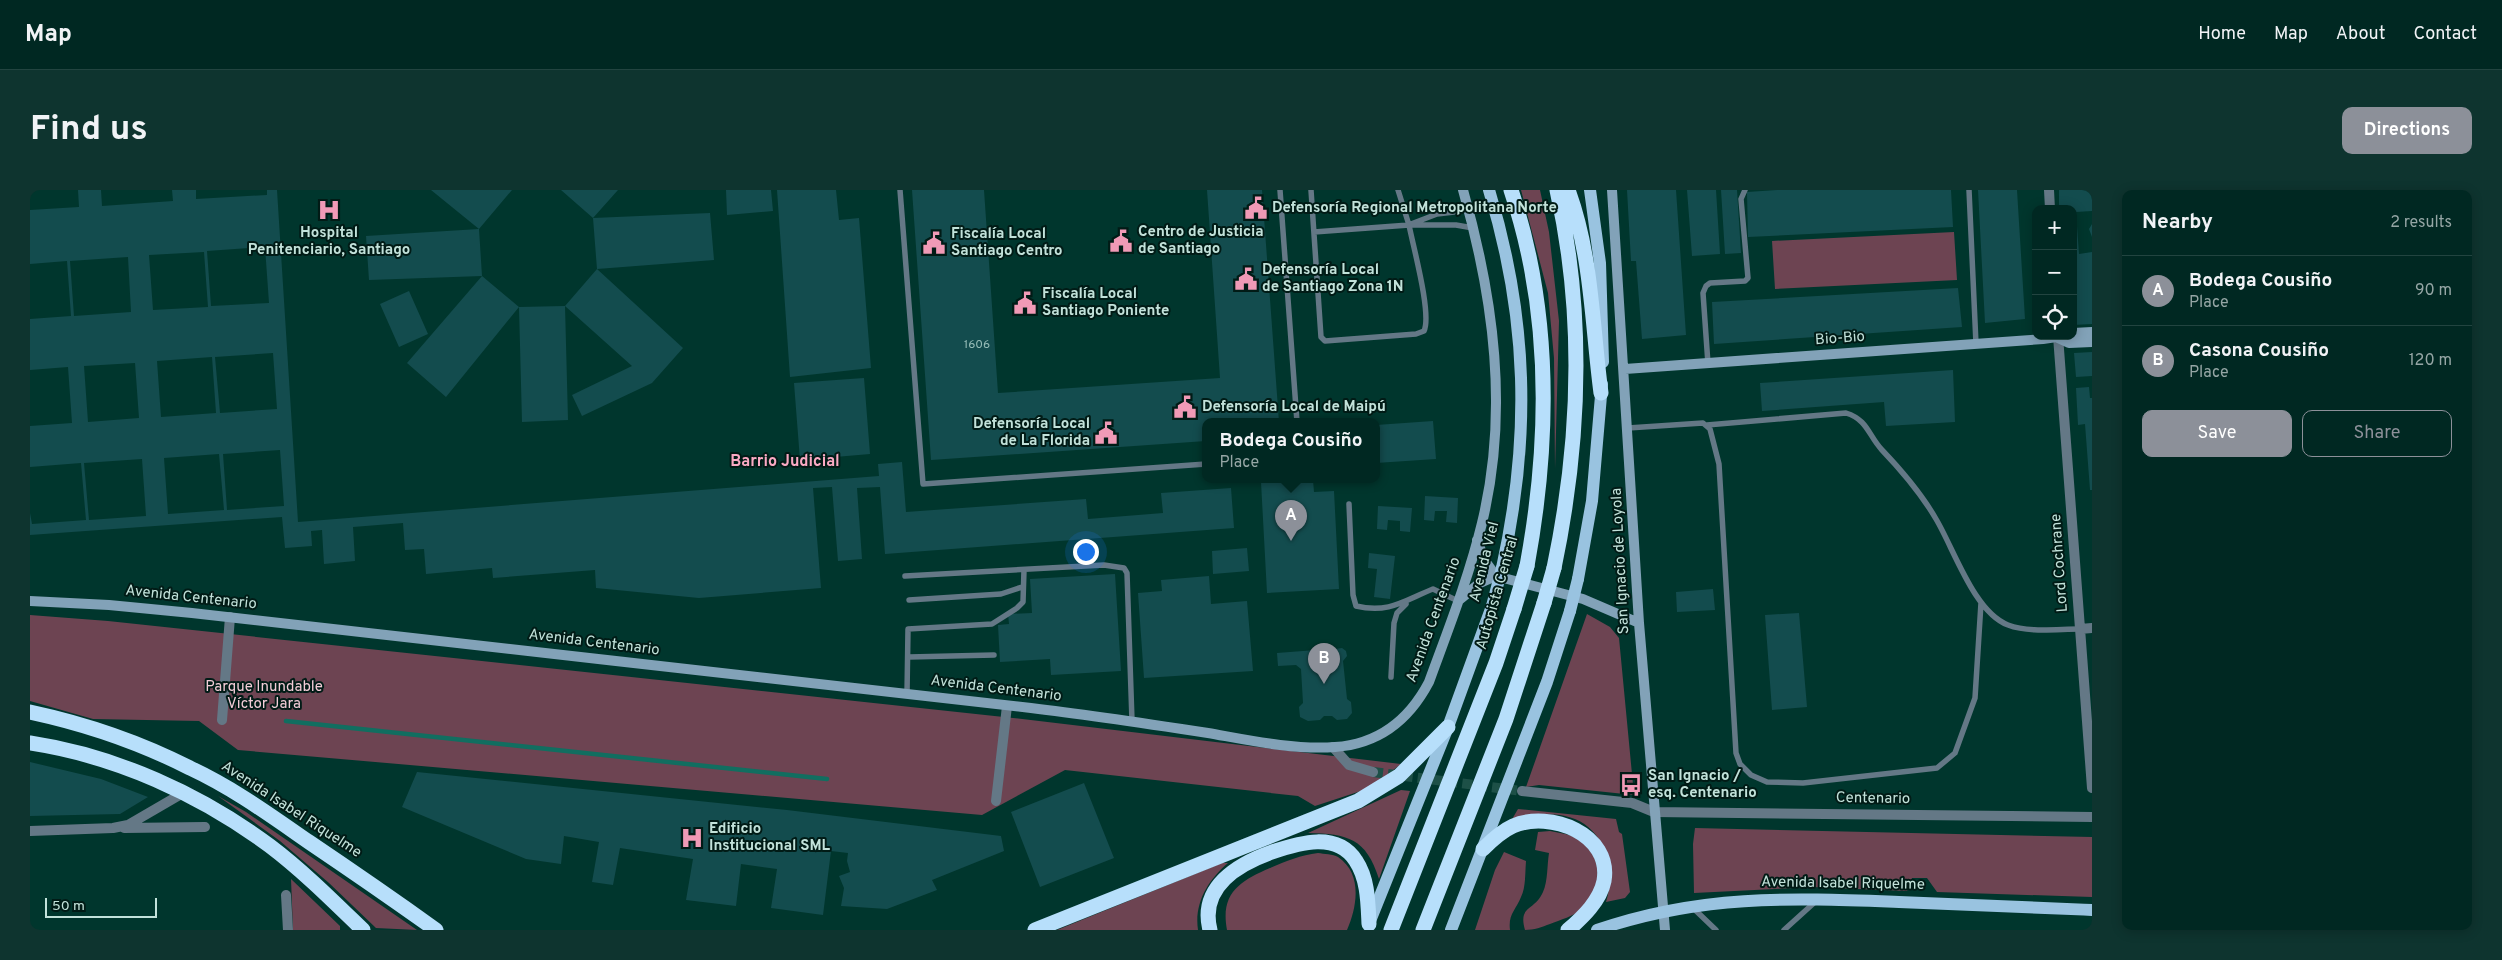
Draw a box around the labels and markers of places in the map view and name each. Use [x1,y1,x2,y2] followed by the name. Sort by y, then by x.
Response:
[1243,195,1269,221] public building icon: Defensoría Regional Metropolitana Norte
[316,197,342,223] hospital icon: Hospital Penitenciario, Santiago
[1272,199,1557,218] place label: Defensoría Regional Metropolitana Norte
[1138,223,1264,259] place label: Centro de Justicia de Santiago
[248,224,410,260] place label: Hospital Penitenciario, Santiago
[951,225,1063,261] place label: Fiscalía Local Santiago Centro
[1108,228,1134,254] public building icon: Centro de Justicia de Santiago
[921,230,947,256] public building icon: Fiscalía Local Santiago Centro
[1262,261,1403,297] place label: Defensoría Local de Santiago Zona 1N
[1233,266,1259,292] public building icon: Defensoría Local de Santiago Zona 1N
[1042,285,1169,321] place label: Fiscalía Local Santiago Poniente
[1012,290,1038,316] public building icon: Fiscalía Local Santiago Poniente
[1172,394,1198,420] public building icon: Defensoría Local de Maipú
[1202,398,1386,417] place label: Defensoría Local de Maipú
[973,415,1090,451] place label: Defensoría Local de La Florida
[1093,420,1119,446] public building icon: Defensoría Local de La Florida
[1275,500,1307,541] pin: A
[1308,643,1340,684] pin: B
[1648,767,1757,803] place label: San Ignacio / esq. Centenario
[1618,772,1644,798] bus stop icon: San Ignacio / esq. Centenario
[709,820,831,856] place label: Edificio Institucional SML
[679,825,705,851] hospital icon: Edificio Institucional SML

